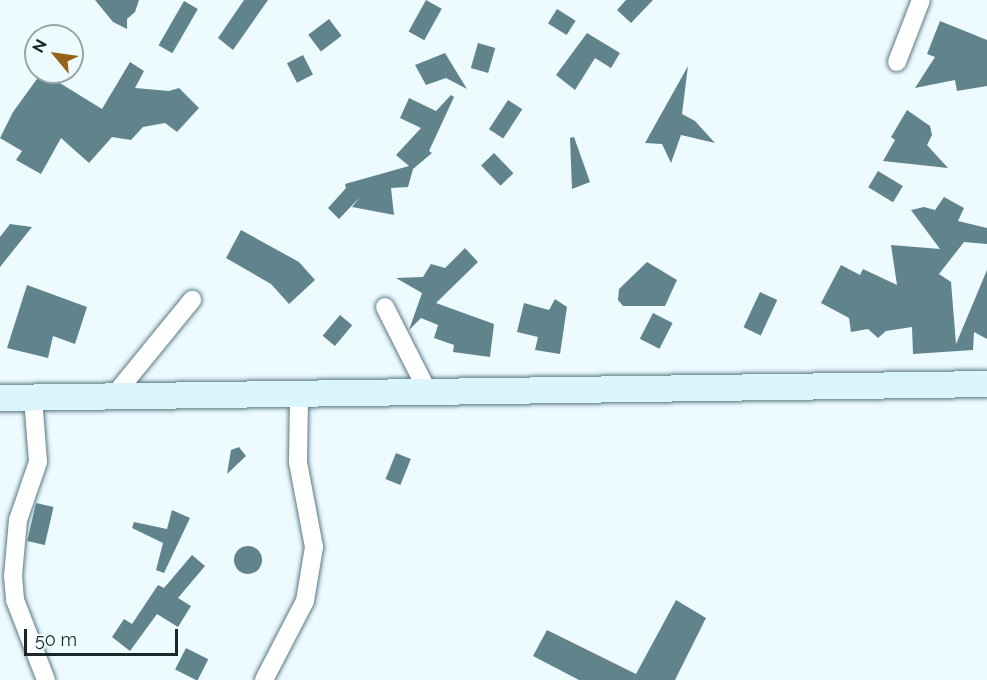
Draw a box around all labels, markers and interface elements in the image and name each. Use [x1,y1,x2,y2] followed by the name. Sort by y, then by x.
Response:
[24,24,84,84] north arrow
[28,36,51,56] text: N
[27,617,182,655] scale bar
[35,629,77,650] text: 50 m

